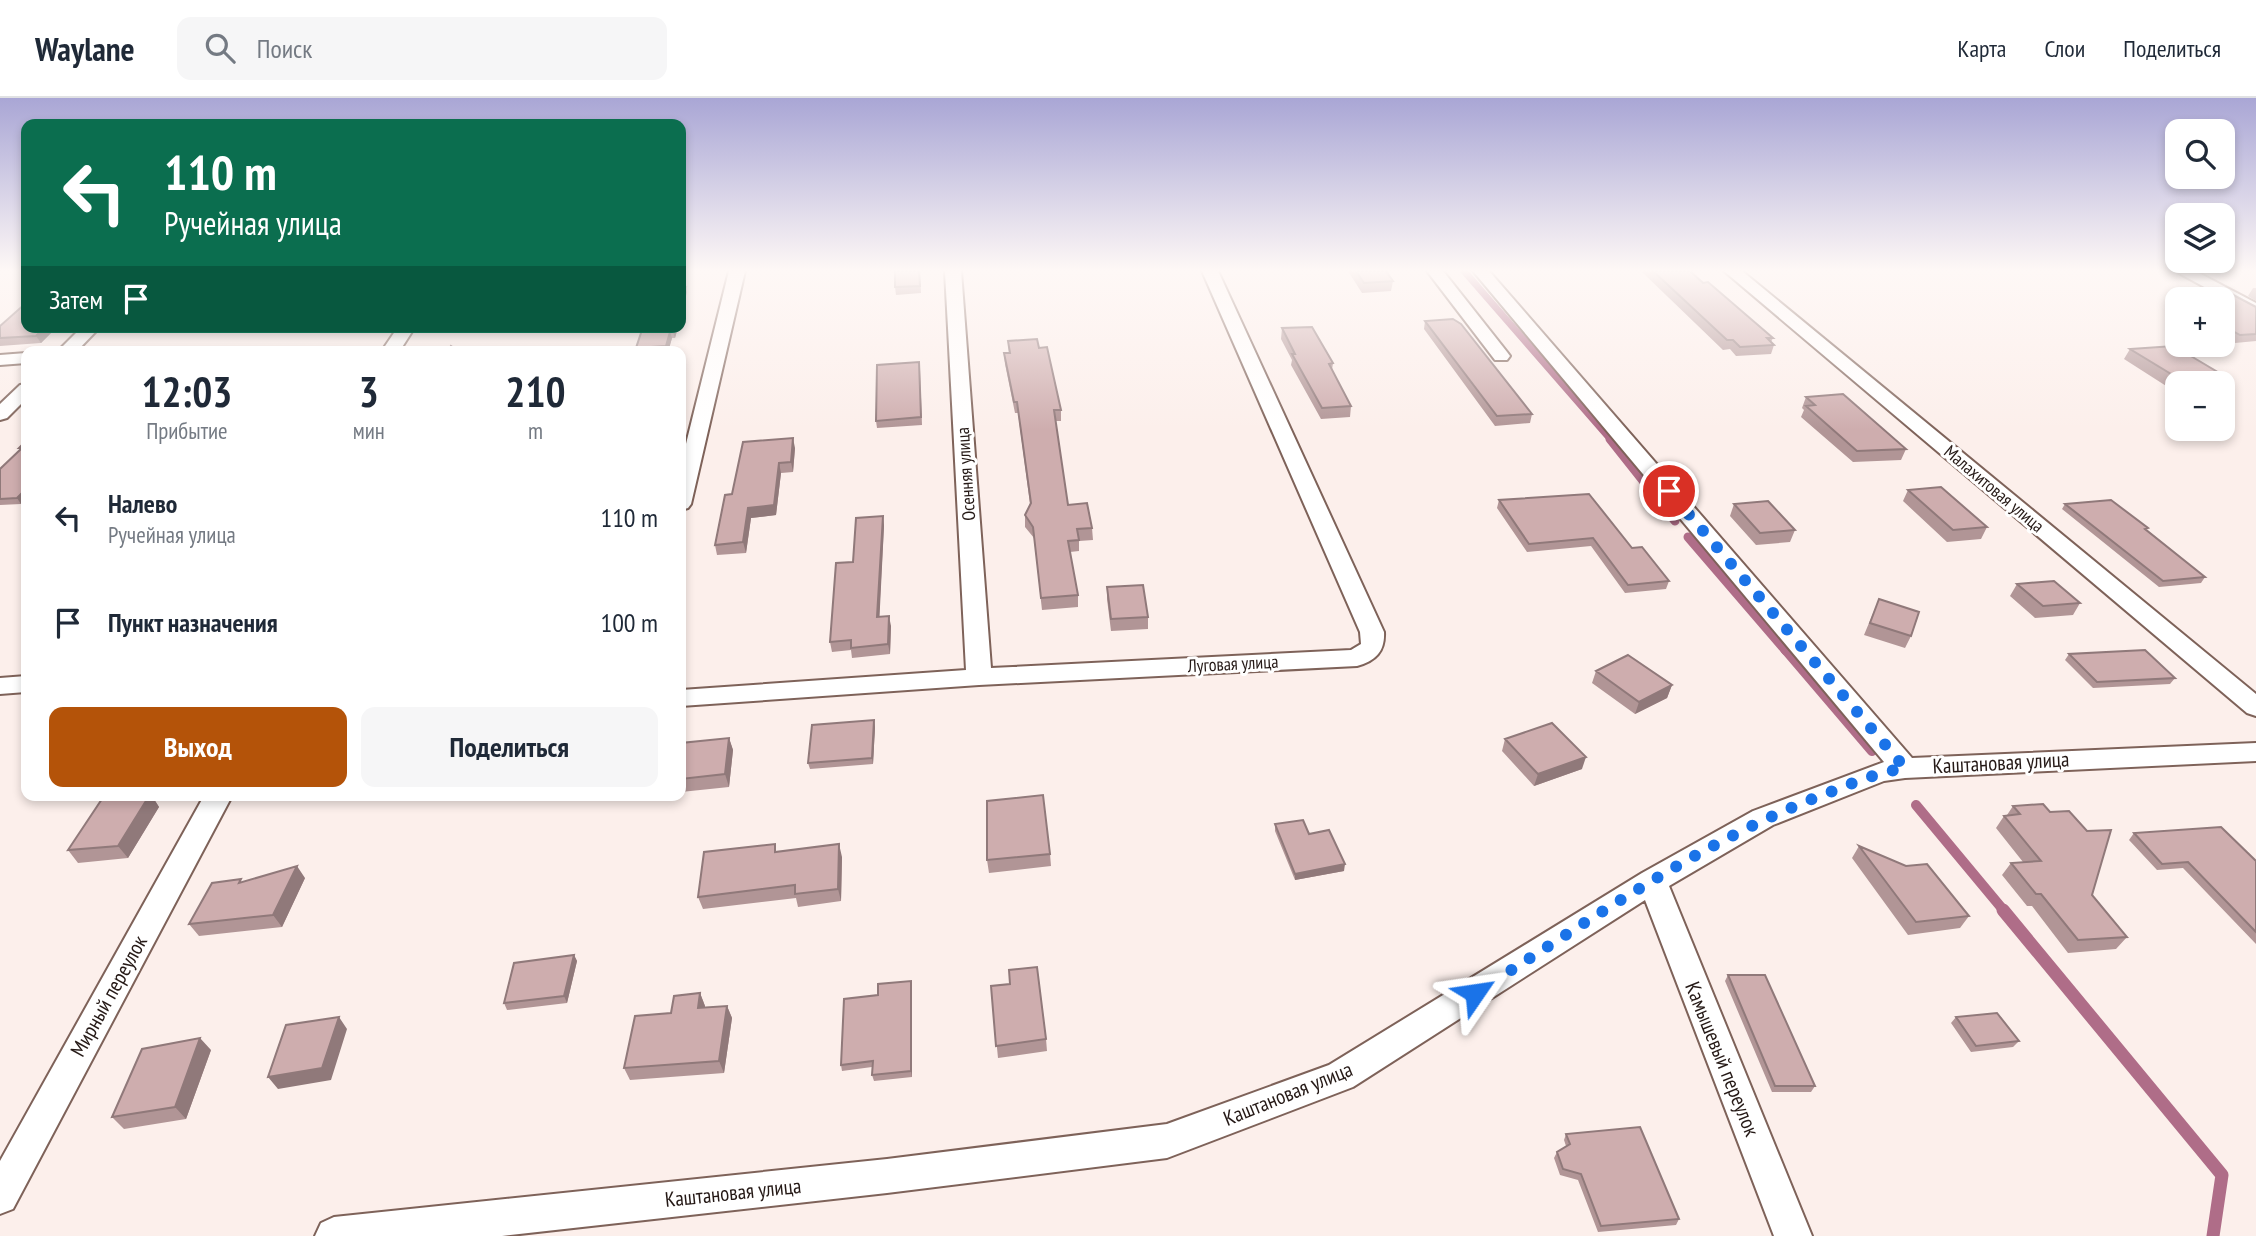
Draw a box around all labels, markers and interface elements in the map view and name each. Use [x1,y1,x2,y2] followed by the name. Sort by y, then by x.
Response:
[177,17,667,80] search box
[35,27,135,70] text: Waylane
[201,29,239,67] icon: search
[257,32,312,65] text: Поиск
[1958,33,2006,64] text: Карта
[2044,33,2085,64] text: Слои
[2123,33,2221,64] text: Поделиться
[2165,119,2235,441] map controls
[2165,119,2235,189] button: search
[164,140,277,204] text: 110 m
[49,147,140,238] icon: left
[164,202,342,244] text: Ручейная улица
[2165,203,2235,273] button: layers
[117,280,155,318] icon: arrive
[49,283,103,316] text: Затем
[2165,287,2235,357] button: +
[141,364,232,419] text: 12:03
[359,364,379,419] text: 3
[505,364,566,419] text: 210
[2165,371,2235,441] button: −
[146,416,228,445] text: Прибытие
[353,416,385,445] text: мин
[528,416,543,445] text: m
[951,427,980,522] street label: Осенняя улица
[1939,440,2049,537] street label: Малахитовая улица
[1639,461,1699,521] pin
[1650,472,1688,510] icon: arrive
[108,487,177,520] text: Налево
[49,499,87,537] icon: left
[600,501,658,534] text: 110 m
[108,520,236,549] text: Ручейная улица
[49,604,87,642] icon: arrive
[108,606,278,639] text: Пункт назначения
[600,606,658,639] text: 100 m
[1186,650,1279,677] street label: Луговая улица
[49,707,347,787] button: Выход
[361,707,658,787] button: Поделиться
[1932,745,2070,780] street label: Каштановая улица
[64,930,153,1061] street label: Мирный переулок
[1438,956,1512,1030] position arrow
[1679,978,1766,1140] street label: Камышевый переулок
[1219,1055,1356,1132] street label: Каштановая улица
[663,1172,802,1213] street label: Каштановая улица

